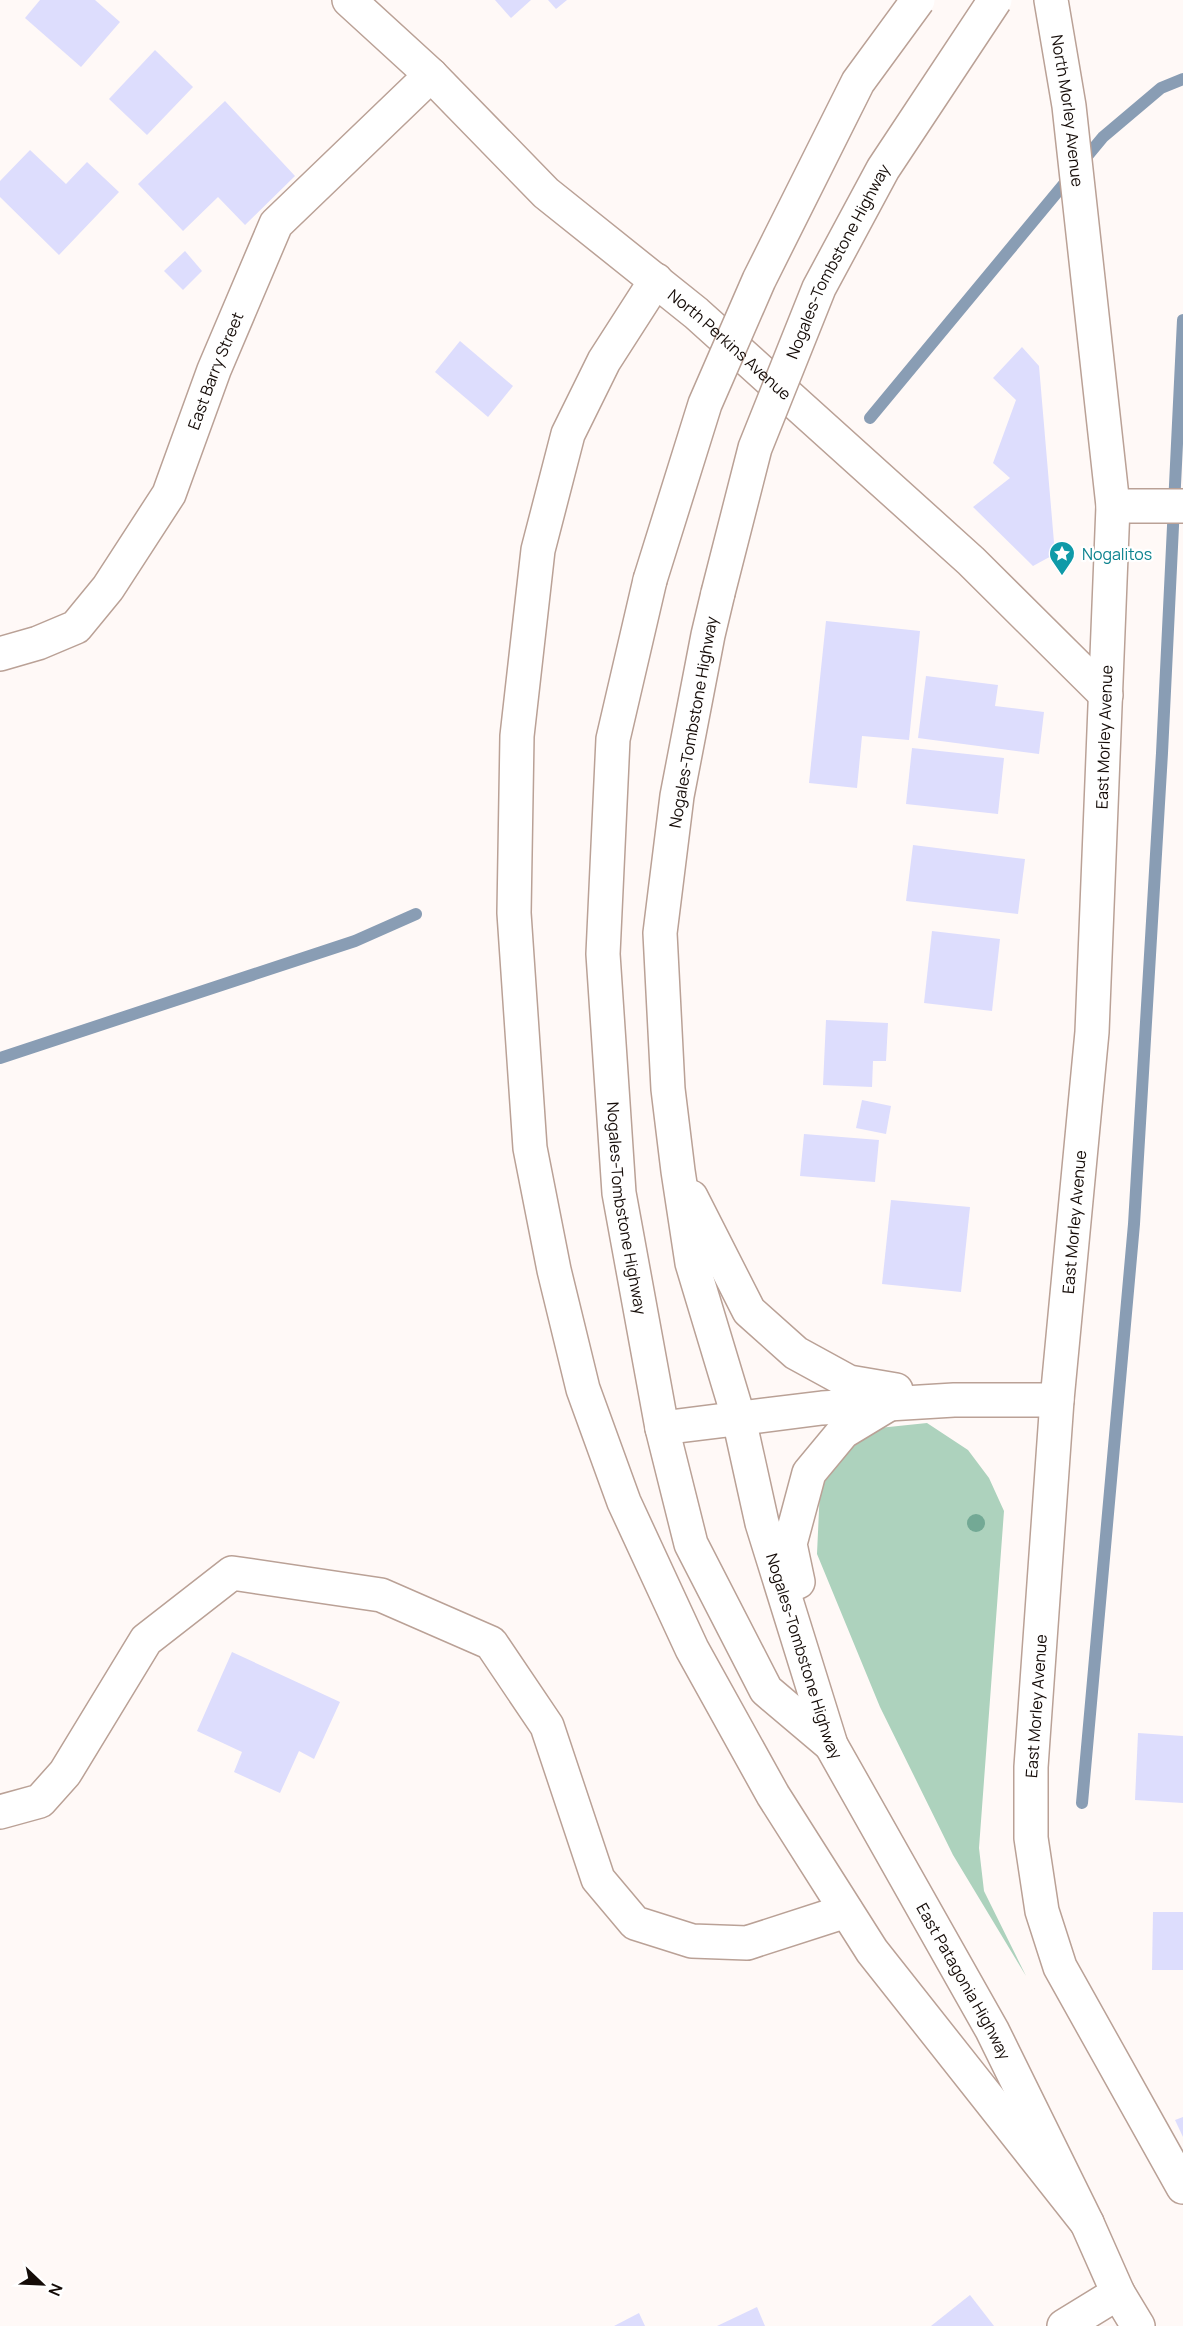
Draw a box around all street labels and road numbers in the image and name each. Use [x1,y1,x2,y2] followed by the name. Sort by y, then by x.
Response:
[1046,33,1089,188] street label: North Morley Avenue
[781,159,895,362] street label: Nogales-Tombstone Highway
[663,284,796,405] street label: North Perkins Avenue
[182,308,248,433] street label: East Barry Street
[664,614,723,830] street label: Nogales-Tombstone Highway
[1090,665,1118,809] street label: East Morley Avenue
[602,1101,652,1317] street label: Nogales-Tombstone Highway
[1057,1149,1091,1295] street label: East Morley Avenue
[761,1550,848,1763] street label: Nogales-Tombstone Highway
[1020,1633,1052,1779] street label: East Morley Avenue
[911,1899,1016,2064] street label: East Patagonia Highway

